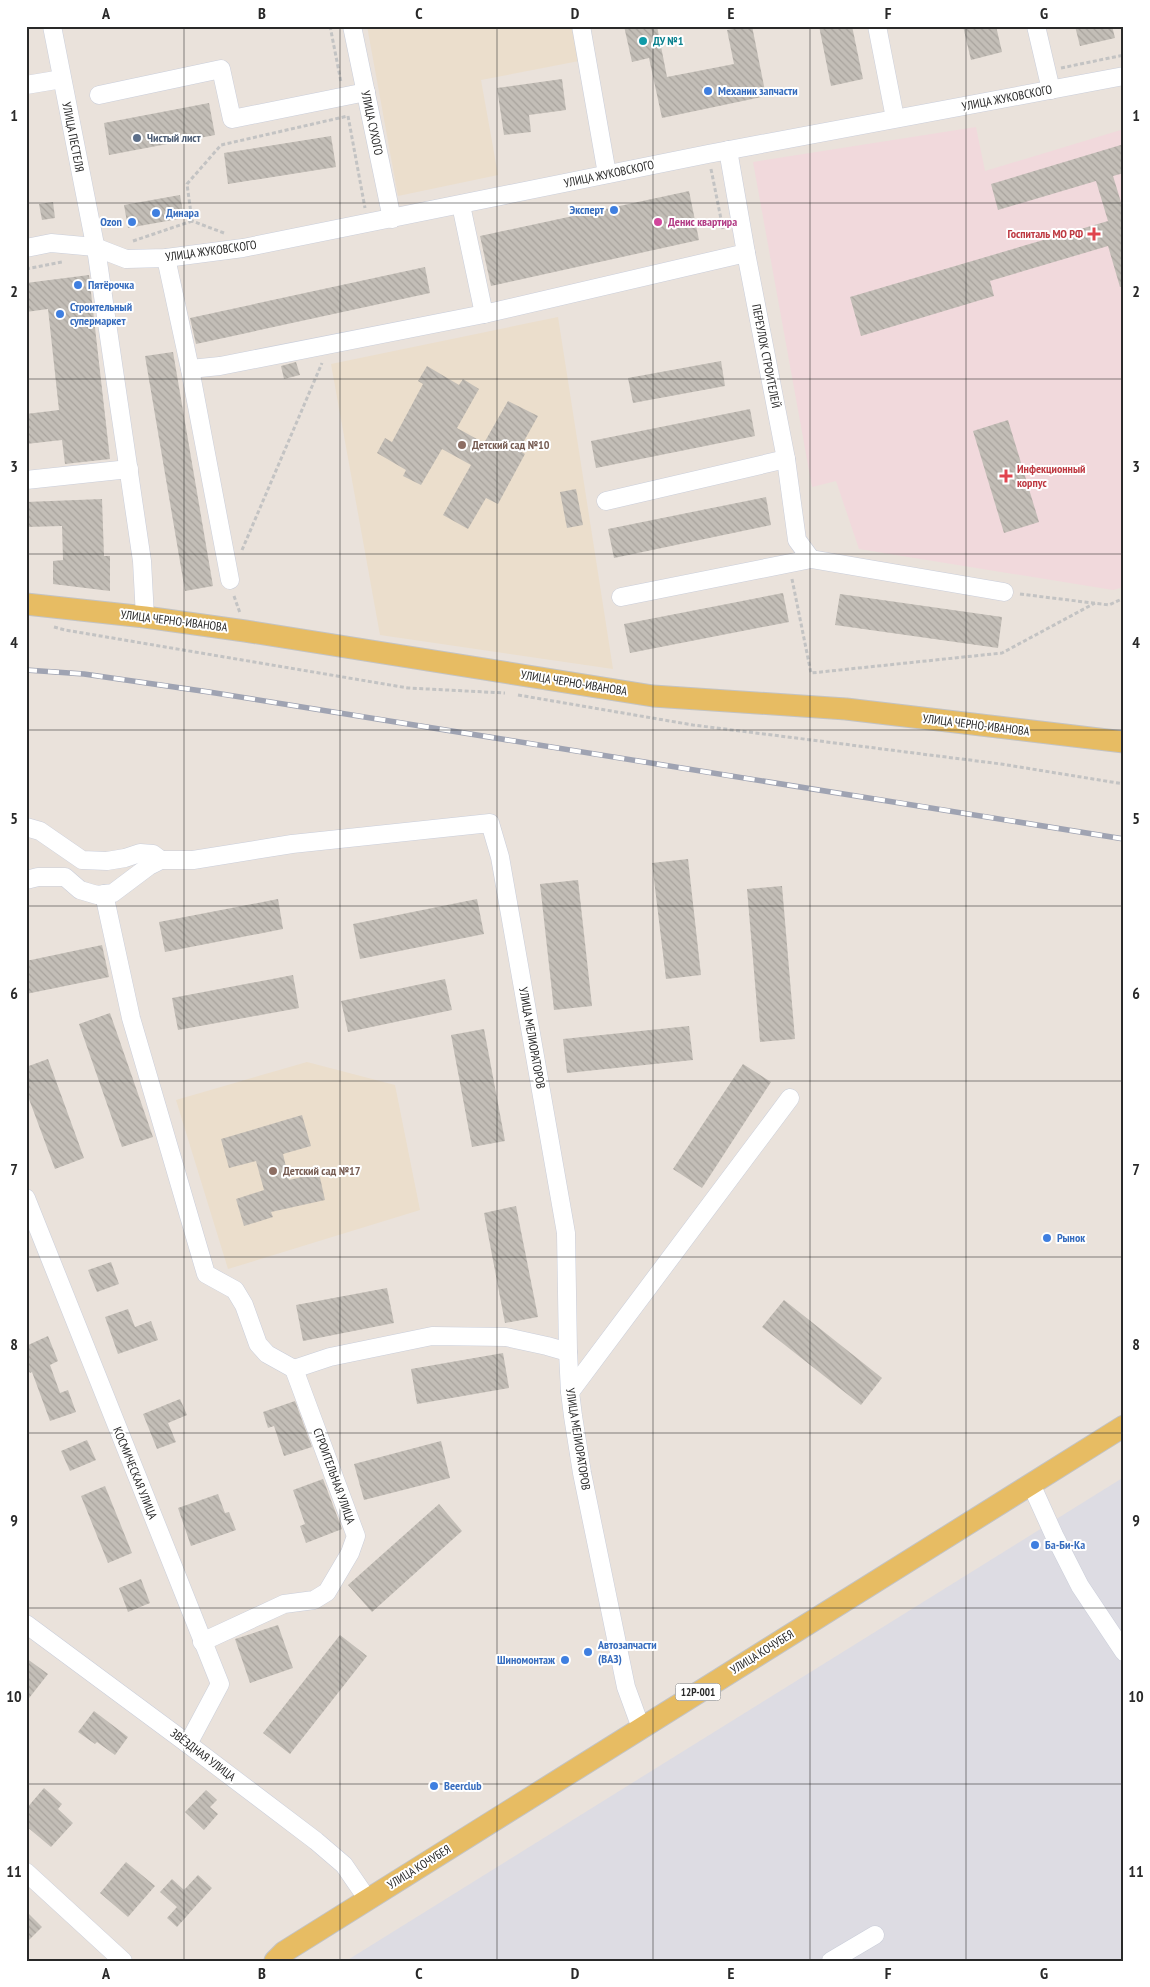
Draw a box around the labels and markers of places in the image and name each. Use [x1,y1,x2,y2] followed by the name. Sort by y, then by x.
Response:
[653,33,684,48] place label: ДУ №1
[637,35,649,47] marker: ДУ №1
[718,83,798,98] place label: Механик запчасти
[702,85,714,97] marker: Механик запчасти
[147,130,202,145] place label: Чистый лист
[131,132,143,144] marker: Чистый лист
[569,202,605,217] place label: Эксперт
[608,204,620,216] marker: Эксперт
[166,205,199,220] place label: Динара
[150,207,162,219] marker: Динара
[100,214,122,229] place label: Ozon
[668,214,737,229] place label: Денис квартира
[126,216,138,228] marker: Ozon
[652,216,664,228] marker: Денис квартира
[1007,226,1083,241] place label: Госпиталь МО РФ
[1087,227,1101,241] marker: Госпиталь МО РФ
[88,277,134,292] place label: Пятёрочка
[72,279,84,291] marker: Пятёрочка
[70,299,132,328] place label: Строительный супермаркет
[54,308,66,320] marker: Строительный супермаркет
[472,437,550,452] place label: Детский сад №10
[456,439,468,451] marker: Детский сад №10
[1017,461,1085,490] place label: Инфекционный корпус
[999,469,1013,483] marker: Инфекционный корпус
[283,1163,361,1178] place label: Детский сад №17
[267,1165,279,1177] marker: Детский сад №17
[1057,1230,1085,1245] place label: Рынок
[1041,1232,1053,1244] marker: Рынок
[1045,1537,1085,1552] place label: Ба-Би-Ка
[1029,1539,1041,1551] marker: Ба-Би-Ка
[597,1637,657,1666] place label: Автозапчасти (ВАЗ)
[582,1646,594,1658] marker: Автозапчасти (ВАЗ)
[497,1652,556,1667] place label: Шиномонтаж
[559,1654,571,1666] marker: Шиномонтаж
[444,1778,482,1793] place label: Beerclub
[428,1780,440,1792] marker: Beerclub

